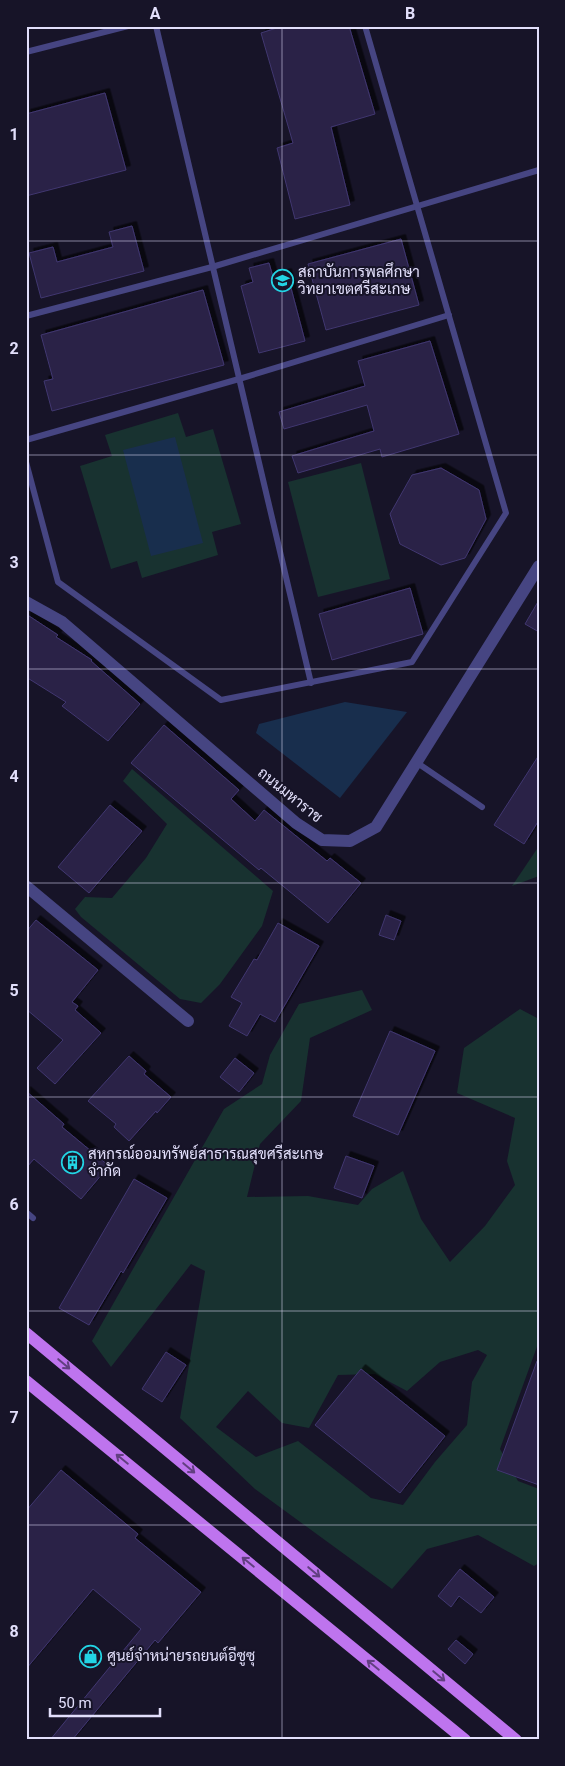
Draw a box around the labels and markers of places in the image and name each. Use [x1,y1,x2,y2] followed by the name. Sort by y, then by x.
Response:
[298,262,420,298] place label: สถาบันการพลศึกษา วิทยาเขตศรีสะเกษ
[270,269,294,293] school or university icon: สถาบันการพลศึกษา วิทยาเขตศรีสะเกษ
[88,1144,324,1180] place label: สหกรณ์ออมทรัพย์สาธารณสุขศรีสะเกษ จำกัด
[60,1151,84,1175] building icon: สหกรณ์ออมทรัพย์สาธารณสุขศรีสะเกษ จำกัด
[79,1644,103,1668] shop icon: ศูนย์จำหน่ายรถยนต์อีซูซุ
[107,1646,255,1667] place label: ศูนย์จำหน่ายรถยนต์อีซูซุ

